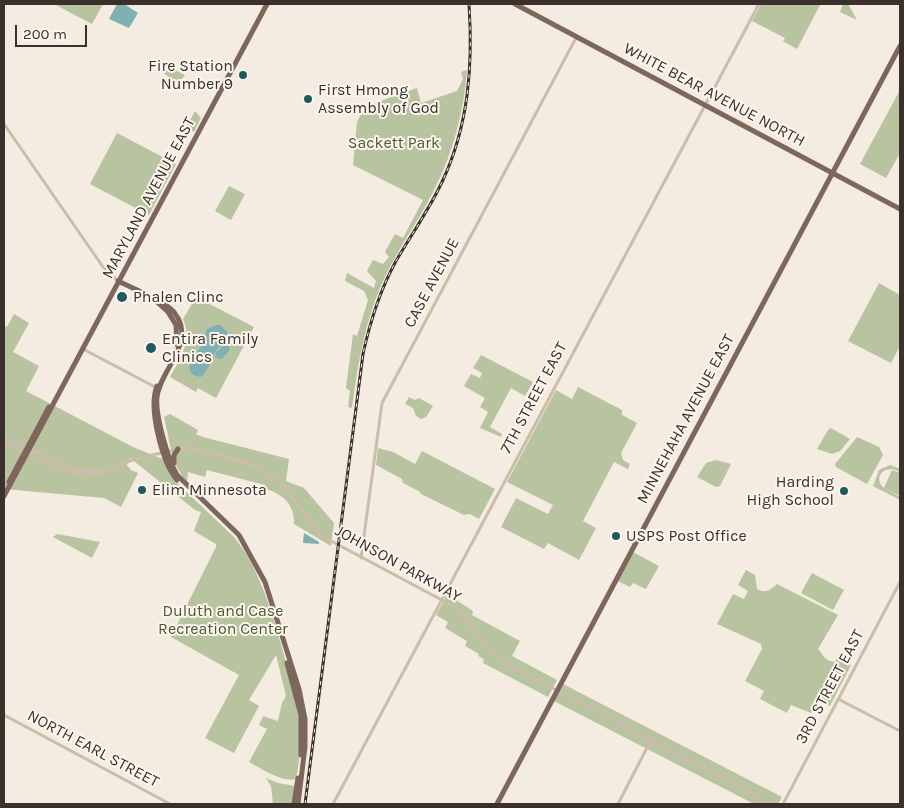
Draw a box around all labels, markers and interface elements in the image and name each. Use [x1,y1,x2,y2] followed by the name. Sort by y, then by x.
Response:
[18,15,90,47] scale bar
[23,25,67,43] text: 200 m
[620,39,808,151] street label: WHITE BEAR AVENUE NORTH
[148,56,233,94] place label: Fire Station Number 9
[237,69,249,81] marker: Fire Station Number 9
[318,80,439,118] place label: First Hmong Assembly of God
[302,93,314,105] marker: First Hmong Assembly of God
[98,114,200,282] street label: MARYLAND AVENUE EAST
[348,133,440,153] park label: Sackett Park
[400,235,464,331] street label: CASE AVENUE
[133,287,223,307] place label: Phalen Clinc
[115,290,129,304] marker: Phalen Clinc
[162,329,258,367] place label: Entira Family Clinics
[633,331,739,507] street label: MINNEHAHA AVENUE EAST
[497,339,571,457] street label: 7TH STREET EAST
[144,341,158,355] marker: Entira Family Clinics
[746,472,834,510] place label: Harding High School
[152,480,267,500] place label: Elim Minnesota
[136,484,148,496] marker: Elim Minnesota
[838,485,850,497] marker: Harding High School
[331,521,465,607] street label: JOHNSON PARKWAY
[626,526,747,546] place label: USPS Post Office
[610,530,622,542] marker: USPS Post Office
[158,601,288,639] park label: Duluth and Case Recreation Center
[792,627,868,747] street label: 3RD STREET EAST
[24,706,162,792] street label: NORTH EARL STREET

